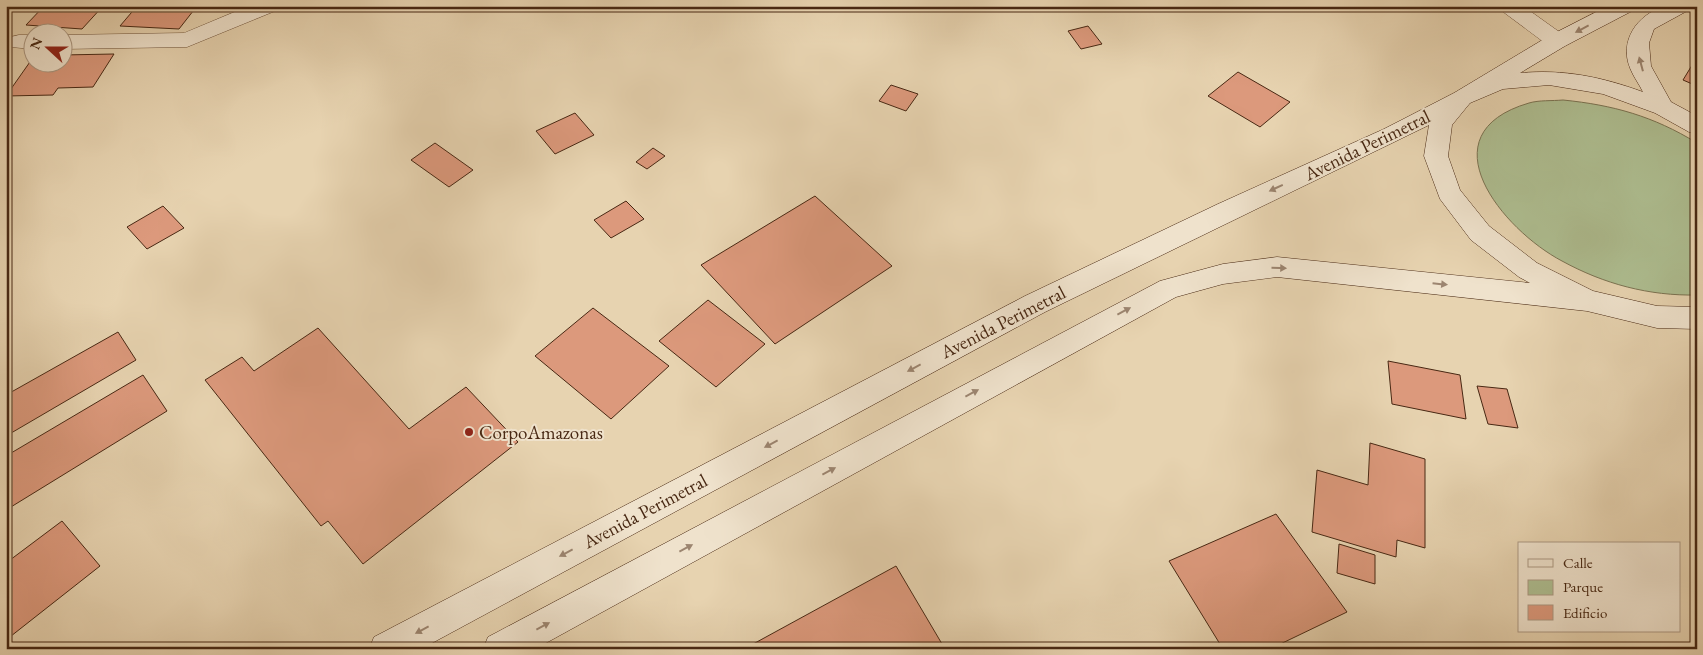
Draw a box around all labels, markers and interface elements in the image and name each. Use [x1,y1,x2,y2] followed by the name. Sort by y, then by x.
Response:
[22,22,72,72] north arrow
[1575,25,1589,33] one-way arrow
[25,34,47,52] text: N
[1637,56,1645,71] one-way arrow
[1299,103,1435,187] street label: Avenida Perimetral
[1269,184,1284,192] one-way arrow
[1271,264,1287,272] one-way arrow
[935,279,1070,365] street label: Avenida Perimetral
[1432,280,1448,288] one-way arrow
[1117,307,1131,315] one-way arrow
[907,364,922,372] one-way arrow
[964,389,979,397] one-way arrow
[479,420,603,445] place label: CorpoAmazonas
[463,426,475,438] marker: CorpoAmazonas
[764,440,778,448] one-way arrow
[822,466,835,475] one-way arrow
[578,468,712,555] street label: Avenida Perimetral
[1518,542,1680,632] legend
[679,544,693,552] one-way arrow
[558,549,573,557] one-way arrow
[1563,553,1593,572] text: Calle
[1563,577,1603,596] text: Parque
[1563,603,1607,622] text: Edificio
[536,621,550,630] one-way arrow
[415,625,429,634] one-way arrow

